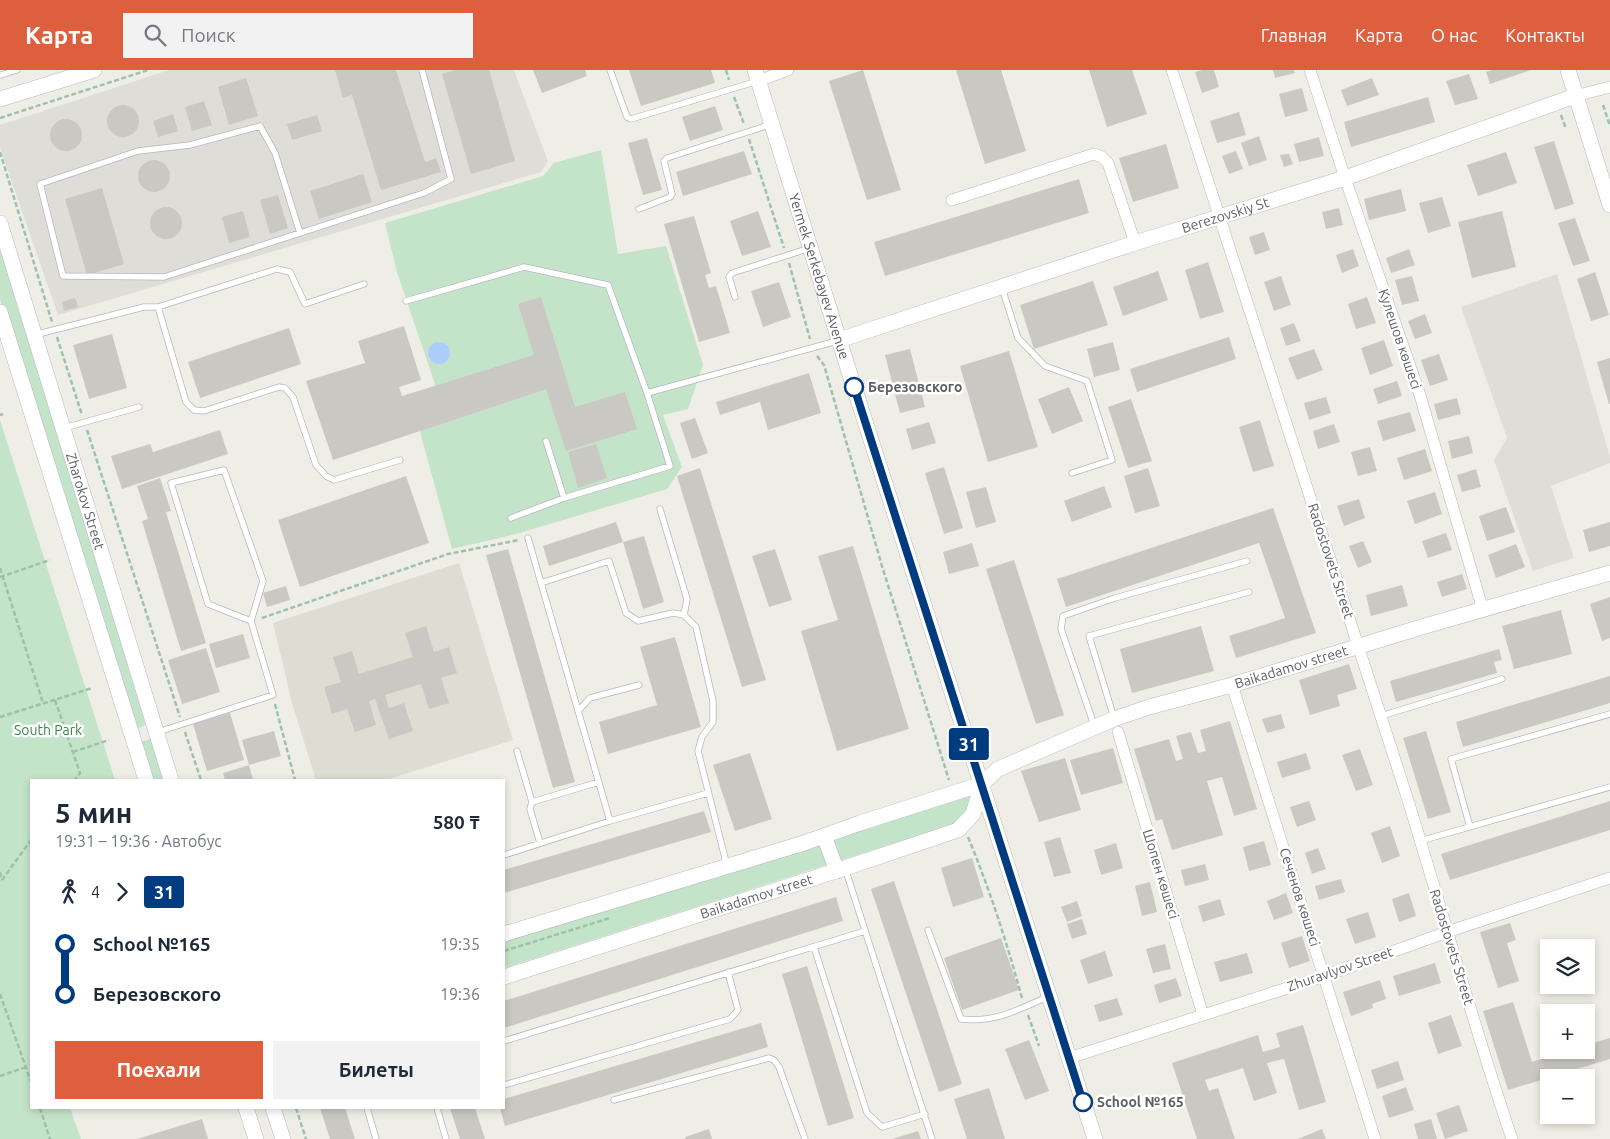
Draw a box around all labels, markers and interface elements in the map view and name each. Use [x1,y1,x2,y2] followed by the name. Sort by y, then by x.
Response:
[123,13,473,58] search box
[141,21,169,49] icon: search
[25,22,93,49] text: Карта
[181,24,235,46] text: Поиск
[1261,25,1327,45] text: Главная
[1355,25,1403,45] text: Карта
[1431,25,1477,45] text: О нас
[1505,25,1585,45] text: Контакты
[786,191,853,361] street label: Yermek Serkebayev Avenue
[1180,194,1271,236] street label: Berezovskiy St
[1375,287,1425,391] street label: Кулешов көшесі
[844,377,864,397] marker: Березовского
[868,379,962,395] place label: Березовского
[63,451,108,552] street label: Zharokov Street
[1305,501,1357,621] street label: Radostovets Street
[1233,642,1350,692] street label: Baikadamov street
[14,722,82,738] park label: South Park
[946,728,992,760] line badge: 31
[959,734,979,754] text: 31
[55,797,132,828] text: 5 мин
[433,811,480,833] text: 580 ₸
[1140,827,1182,921] street label: Шопен көшесі
[55,832,222,850] text: 19:31 – 19:36 · Автобус
[1277,846,1323,948] street label: Сеченов көшесі
[698,871,815,922] street label: Baikadamov street
[55,878,83,906] icon: walk
[108,878,136,906] icon: forward
[154,882,174,902] text: 31
[91,883,100,901] text: 4
[1427,887,1477,1007] street label: Radostovets Street
[93,933,211,955] text: School №165
[440,935,480,953] text: 19:35
[1540,939,1595,1124] map controls
[1540,939,1595,994] button: layers
[1285,943,1395,995] street label: Zhuravlyov Street
[93,983,221,1005] text: Березовского
[440,985,480,1003] text: 19:36
[1540,1004,1595,1059] button: +
[55,1041,263,1099] button: Поехали
[273,1041,480,1099] button: Билеты
[1540,1069,1595,1124] button: −
[1073,1092,1093,1112] marker: School №165
[1097,1094,1184,1110] place label: School №165

